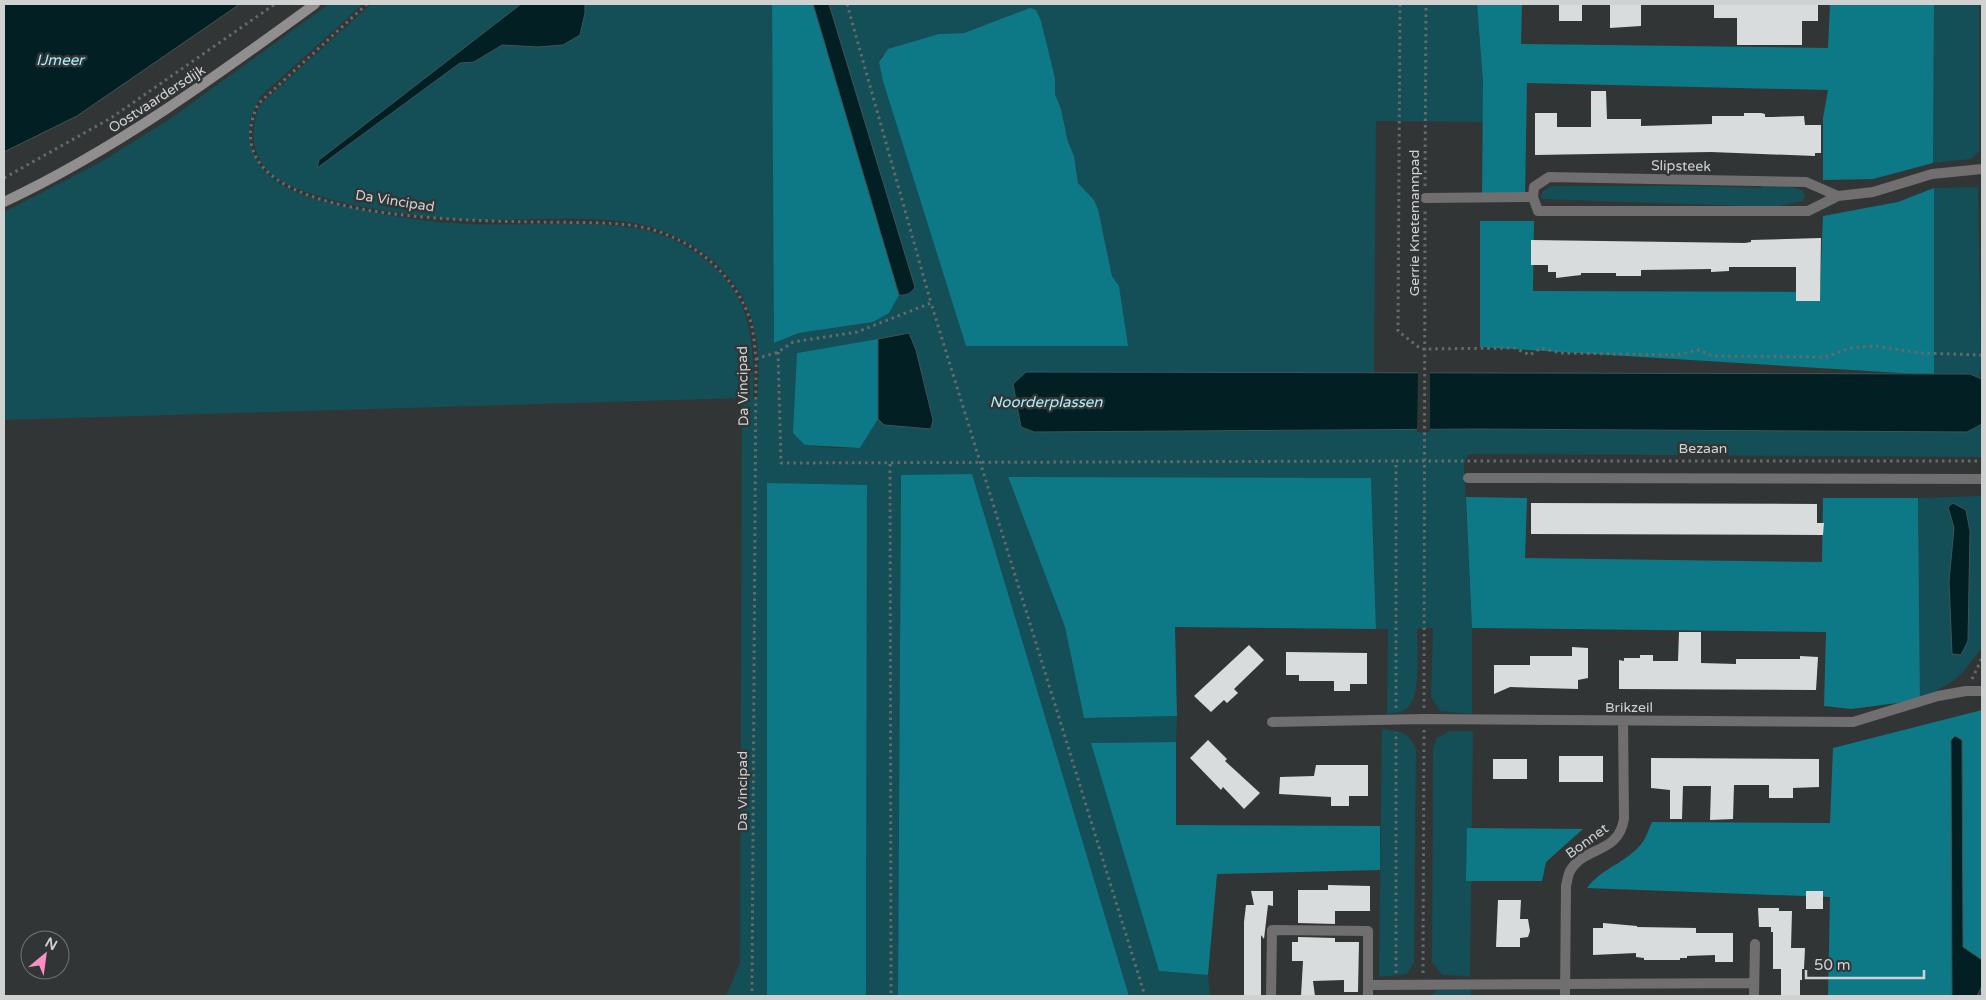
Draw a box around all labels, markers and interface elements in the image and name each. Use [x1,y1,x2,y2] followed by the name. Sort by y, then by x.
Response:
[36,51,86,69] water label: IJmeer
[105,61,209,137] street label: Oostvaardersdijk
[1406,150,1423,296] street label: Gerrie Knetemannpad
[1651,157,1711,175] street label: Slipsteek
[354,186,436,216] street label: Da Vincipad
[734,346,752,426] street label: Da Vincipad
[990,393,1103,411] water label: Noorderplassen
[1679,440,1727,457] street label: Bezaan
[1605,699,1653,716] street label: Brikzeil
[734,751,751,831] street label: Da Vincipad
[1562,819,1612,862] street label: Bonnet
[20,930,70,980] north arrow
[42,934,60,954] text: N
[1806,948,1924,980] scale bar
[1814,956,1851,974] text: 50 m

